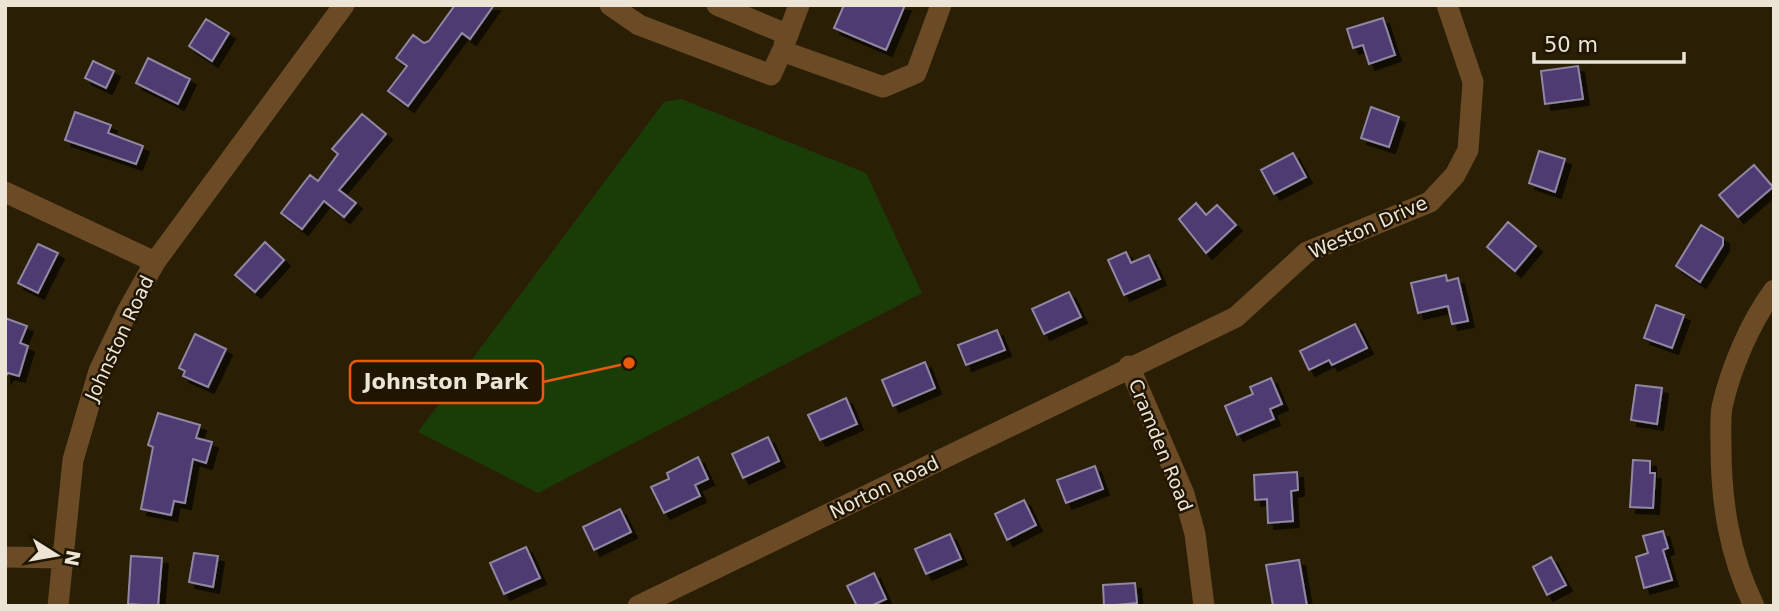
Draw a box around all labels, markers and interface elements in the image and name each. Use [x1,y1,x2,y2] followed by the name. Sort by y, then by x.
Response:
[1534,21,1684,65] scale bar
[1544,33,1598,57] text: 50 m
[1305,191,1431,263] street label: Weston Drive
[80,272,158,405] street label: Johnston Road
[350,361,543,403] callout: Johnston Park
[362,370,529,394] text: Johnston Park
[1124,376,1198,514] street label: Cramden Road
[826,451,942,523] street label: Norton Road
[21,520,91,590] north arrow
[60,548,85,568] text: N

